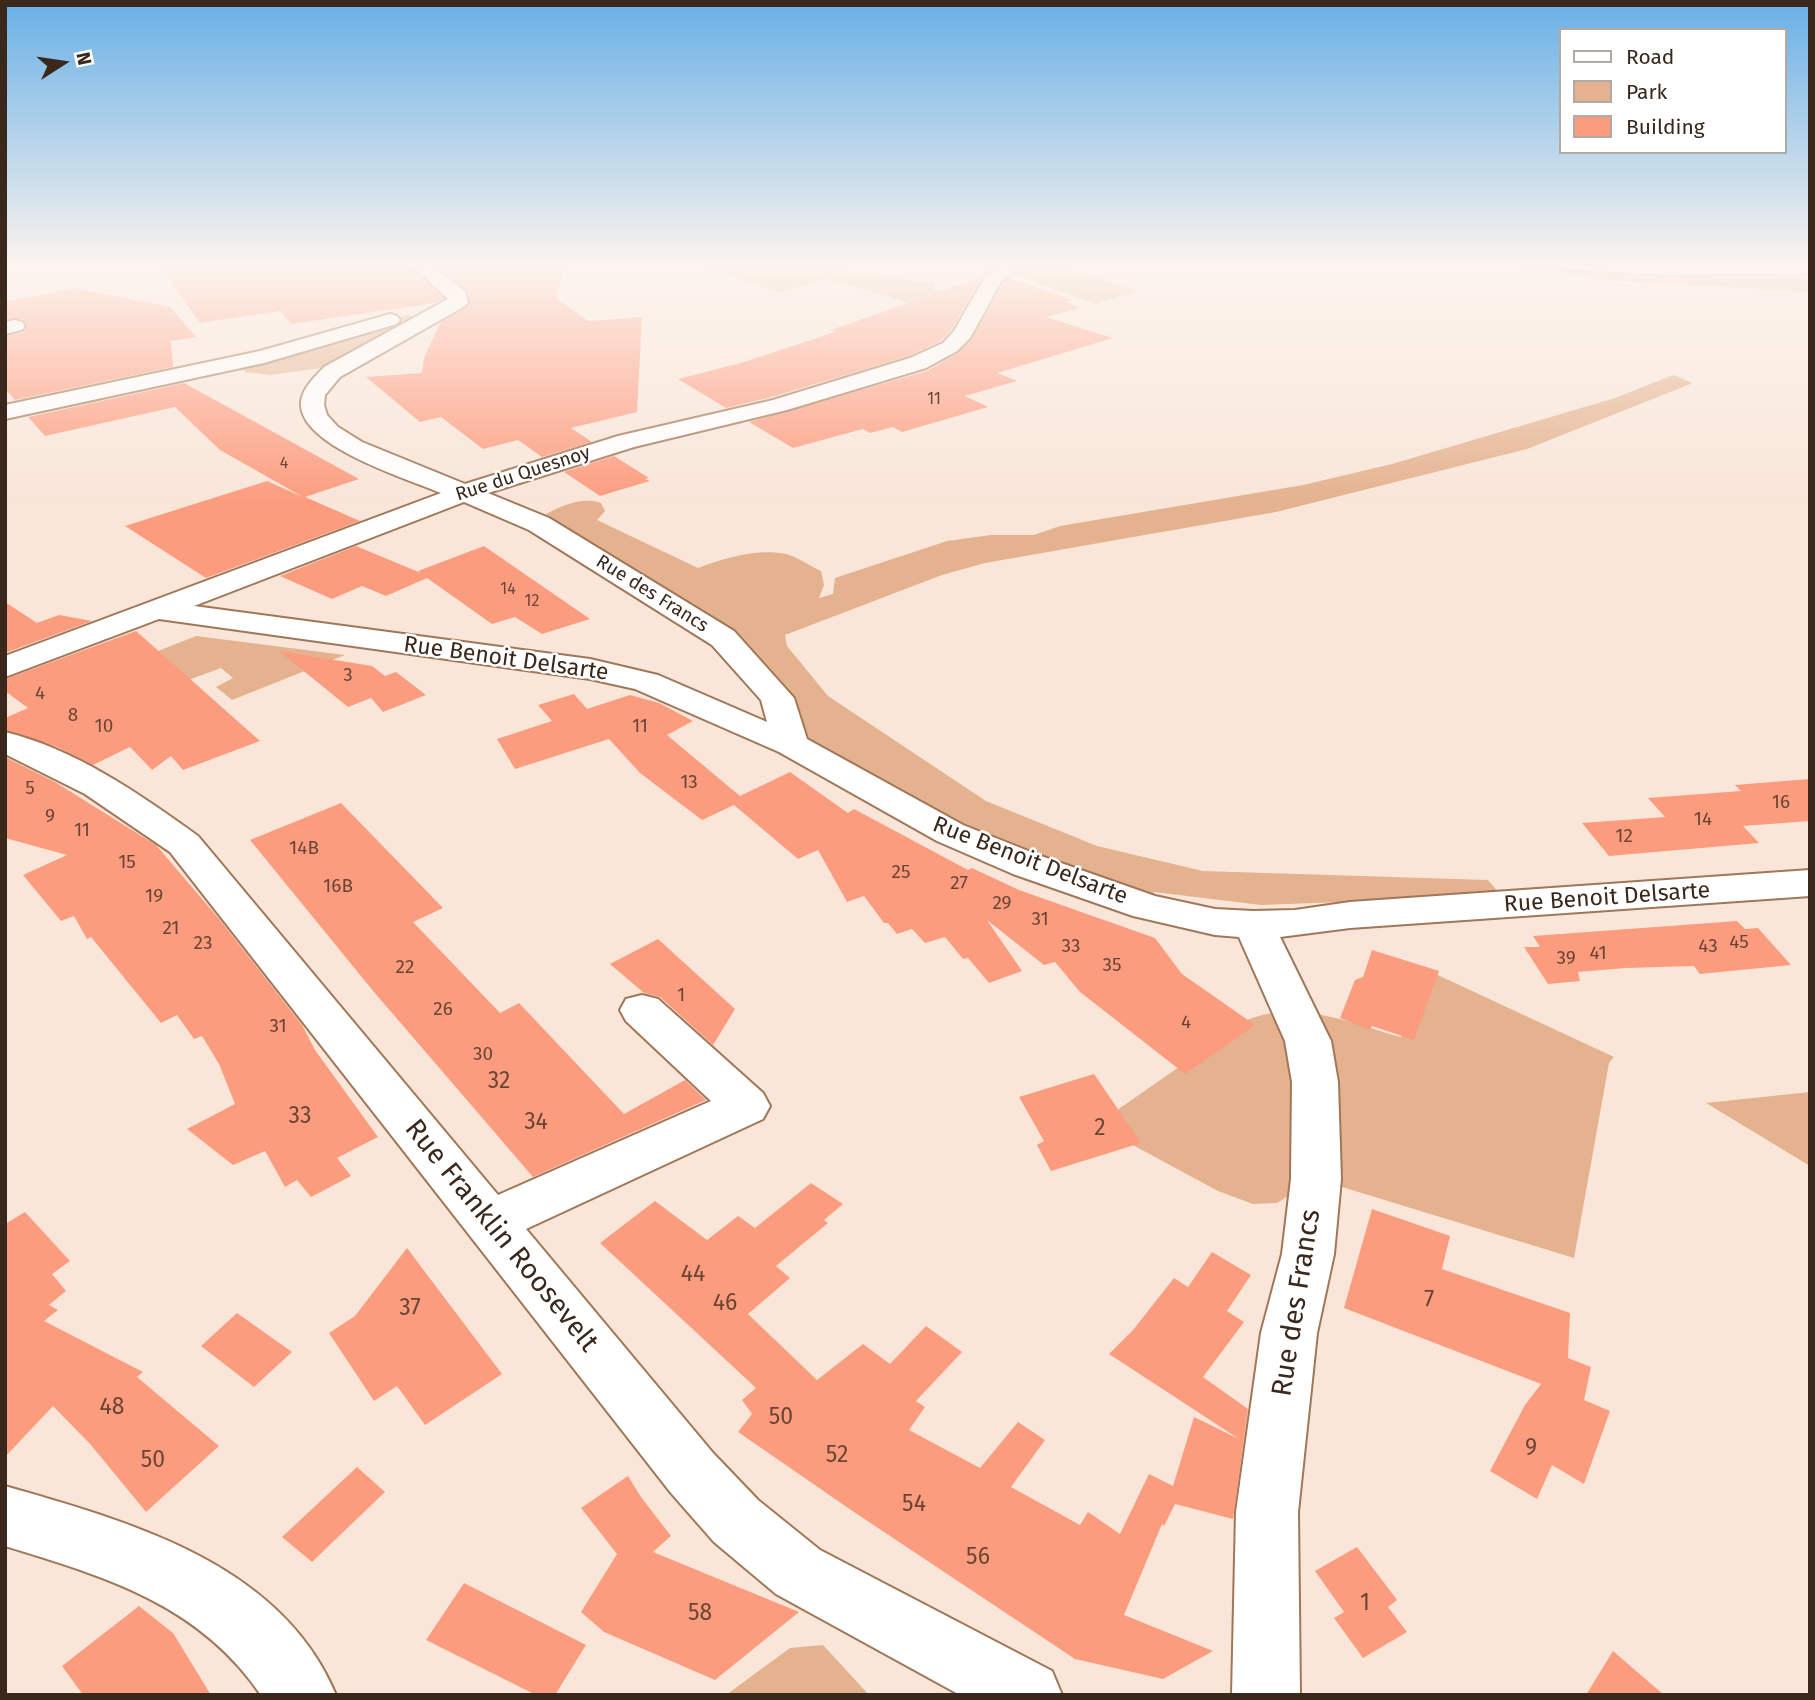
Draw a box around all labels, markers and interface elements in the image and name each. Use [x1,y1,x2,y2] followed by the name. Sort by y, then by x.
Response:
[28,28,98,98] north arrow
[1560,28,1787,154] legend
[1626,44,1674,70] text: Road
[71,50,97,67] text: N
[1626,79,1667,105] text: Park
[1626,114,1705,140] text: Building
[927,390,941,410] house number: 11
[453,441,593,507] street label: Rue du Quesnoy
[280,454,288,474] house number: 4
[592,550,712,638] street label: Rue des Francs
[500,580,516,600] house number: 14
[525,592,539,612] house number: 12
[402,631,610,687] street label: Rue Benoit Delsarte
[343,665,353,687] house number: 3
[35,683,45,705] house number: 4
[68,705,78,727] house number: 8
[95,716,113,738] house number: 10
[632,716,648,738] house number: 11
[680,772,698,794] house number: 13
[25,778,35,800] house number: 5
[1772,792,1790,814] house number: 16
[45,806,55,828] house number: 9
[1694,809,1712,831] house number: 14
[929,811,1131,911] street label: Rue Benoit Delsarte
[74,820,90,842] house number: 11
[1615,826,1633,848] house number: 12
[289,838,319,860] house number: 14B
[118,852,136,874] house number: 15
[892,862,910,884] house number: 25
[950,873,968,895] house number: 27
[323,876,353,898] house number: 16B
[1503,877,1711,919] street label: Rue Benoit Delsarte
[145,886,163,908] house number: 19
[992,893,1012,915] house number: 29
[1031,909,1049,931] house number: 31
[162,918,180,940] house number: 21
[1729,932,1749,954] house number: 45
[194,933,212,955] house number: 23
[1062,936,1080,958] house number: 33
[1698,936,1718,958] house number: 43
[1589,943,1607,965] house number: 41
[1556,948,1576,970] house number: 39
[1103,955,1121,977] house number: 35
[396,957,414,979] house number: 22
[677,985,685,1007] house number: 1
[433,999,453,1021] house number: 26
[1181,1012,1191,1034] house number: 4
[269,1016,287,1038] house number: 31
[473,1044,493,1066] house number: 30
[488,1068,510,1096] house number: 32
[289,1103,311,1131] house number: 33
[524,1109,548,1137] house number: 34
[397,1113,605,1359] street label: Rue Franklin Roosevelt
[1094,1115,1106,1143] house number: 2
[1266,1207,1328,1399] street label: Rue des Francs
[681,1261,705,1289] house number: 44
[1424,1287,1434,1315] house number: 7
[713,1290,737,1318] house number: 46
[399,1295,421,1323] house number: 37
[100,1394,124,1422] house number: 48
[769,1404,793,1432] house number: 50
[1525,1435,1537,1463] house number: 9
[826,1442,848,1470] house number: 52
[141,1447,165,1475] house number: 50
[902,1491,926,1519] house number: 54
[966,1544,990,1572] house number: 56
[1360,1590,1370,1618] house number: 1
[688,1600,712,1628] house number: 58

